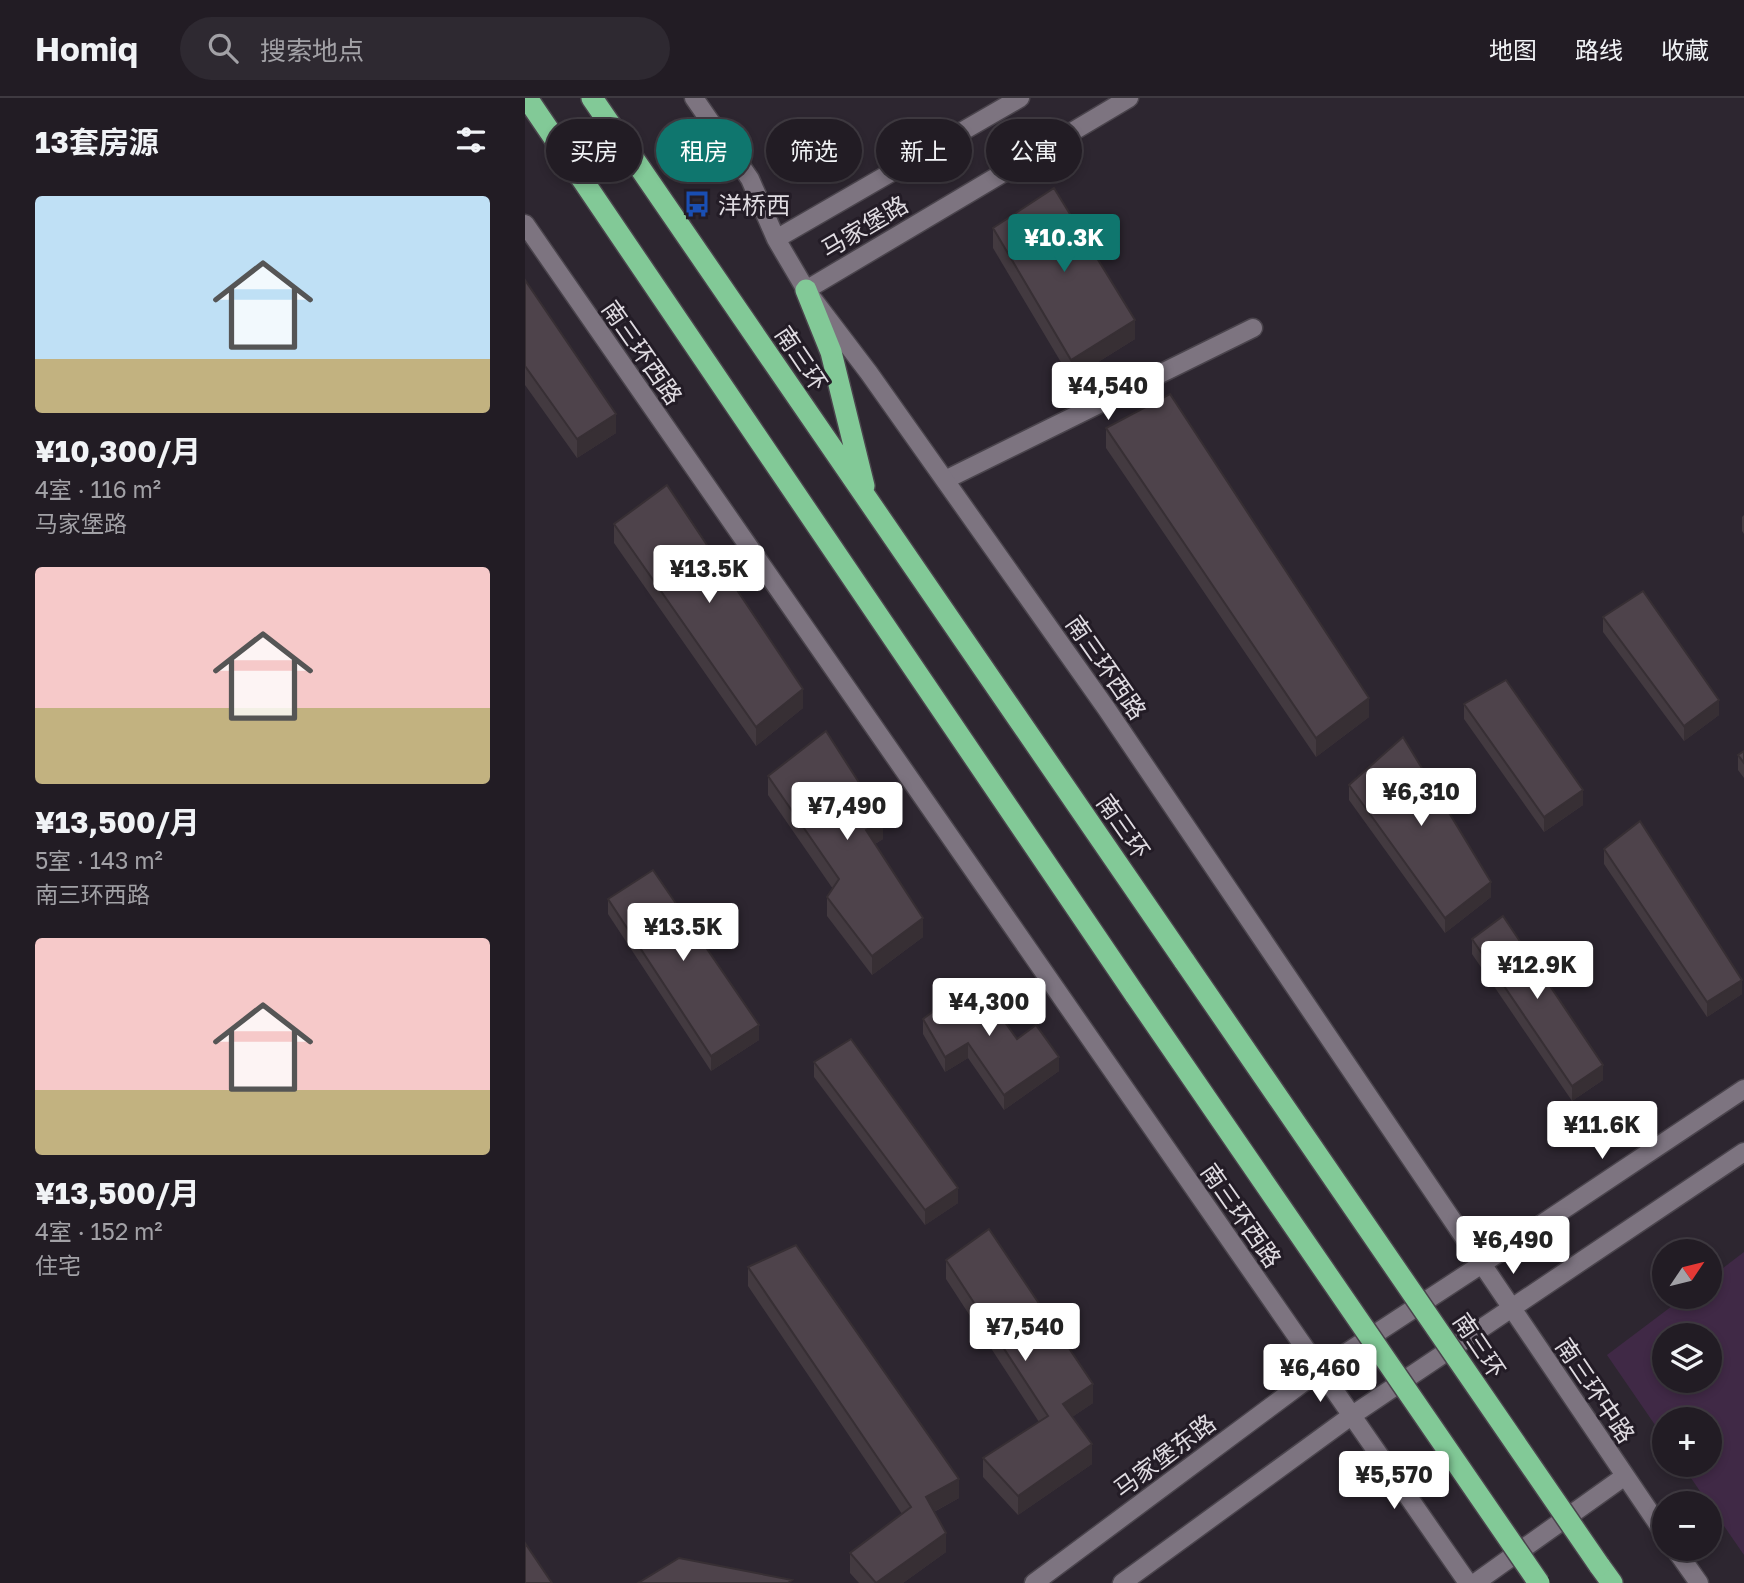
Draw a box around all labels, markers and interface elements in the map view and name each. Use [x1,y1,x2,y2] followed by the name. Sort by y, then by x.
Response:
[180,17,670,80] search box
[35,29,138,68] text: Homiq
[204,29,242,67] icon: search
[260,35,364,66] text: 搜索地点
[1489,35,1537,64] text: 地图
[1575,35,1623,64] text: 路线
[1661,35,1709,64] text: 收藏
[546,119,642,182] chip: 买房
[656,119,752,182] chip: 租房
[766,119,862,182] chip: 筛选
[876,119,972,182] chip: 新上
[986,119,1082,182] chip: 公寓
[452,121,490,159] icon: filters
[35,124,159,160] text: 13套房源
[682,189,712,219] bus stop icon: 洋桥西
[815,189,913,263] street label: 马家堡路
[718,190,790,219] place label: 洋桥西
[1007,214,1121,274] pin: ¥10.3K
[1024,223,1104,251] text: ¥10.3K
[200,242,326,368] icon: home
[597,295,689,409] street label: 南三环西路
[770,320,834,396] street label: 南三环
[1051,362,1165,422] pin: ¥4,540
[1068,371,1148,399] text: ¥4,540
[35,433,201,469] text: ¥10,300/月
[35,475,161,503] text: 4室 · 116 m²
[35,509,127,537] text: 马家堡路
[652,546,766,605] pin: ¥13.5K
[669,554,749,582] text: ¥13.5K
[1061,610,1153,724] street label: 南三环西路
[200,613,326,739] icon: home
[1364,768,1478,828] pin: ¥6,310
[1382,777,1460,805] text: ¥6,310
[790,782,904,842] pin: ¥7,490
[1091,788,1157,864] street label: 南三环
[807,791,887,819] text: ¥7,490
[35,804,200,840] text: ¥13,500/月
[35,846,163,874] text: 5室 · 143 m²
[35,880,150,908] text: 南三环西路
[626,904,740,963] pin: ¥13.5K
[643,912,723,940] text: ¥13.5K
[1480,942,1594,1001] pin: ¥12.9K
[1497,950,1577,978] text: ¥12.9K
[932,978,1046,1038] pin: ¥4,300
[200,984,326,1110] icon: home
[949,987,1029,1015] text: ¥4,300
[1545,1102,1659,1161] pin: ¥11.6K
[1563,1110,1641,1138] text: ¥11.6K
[1196,1158,1288,1272] street label: 南三环西路
[35,1175,200,1211] text: ¥13,500/月
[1456,1216,1570,1276] pin: ¥6,490
[35,1217,163,1245] text: 4室 · 152 m²
[1472,1225,1554,1253] text: ¥6,490
[1652,1239,1722,1309] north arrow
[1652,1239,1722,1561] map controls
[35,1251,81,1279] text: 住宅
[968,1304,1082,1363] pin: ¥7,540
[1448,1307,1512,1383] street label: 南三环
[986,1312,1064,1340] text: ¥7,540
[1652,1323,1722,1393] button: layers
[1550,1332,1642,1448] street label: 南三环中路
[1263,1344,1377,1404] pin: ¥6,460
[1279,1353,1361,1381] text: ¥6,460
[1107,1407,1221,1503] street label: 马家堡东路
[1652,1407,1722,1477] button: +
[1337,1452,1451,1511] pin: ¥5,570
[1355,1460,1433,1488] text: ¥5,570
[1652,1491,1722,1561] button: −

